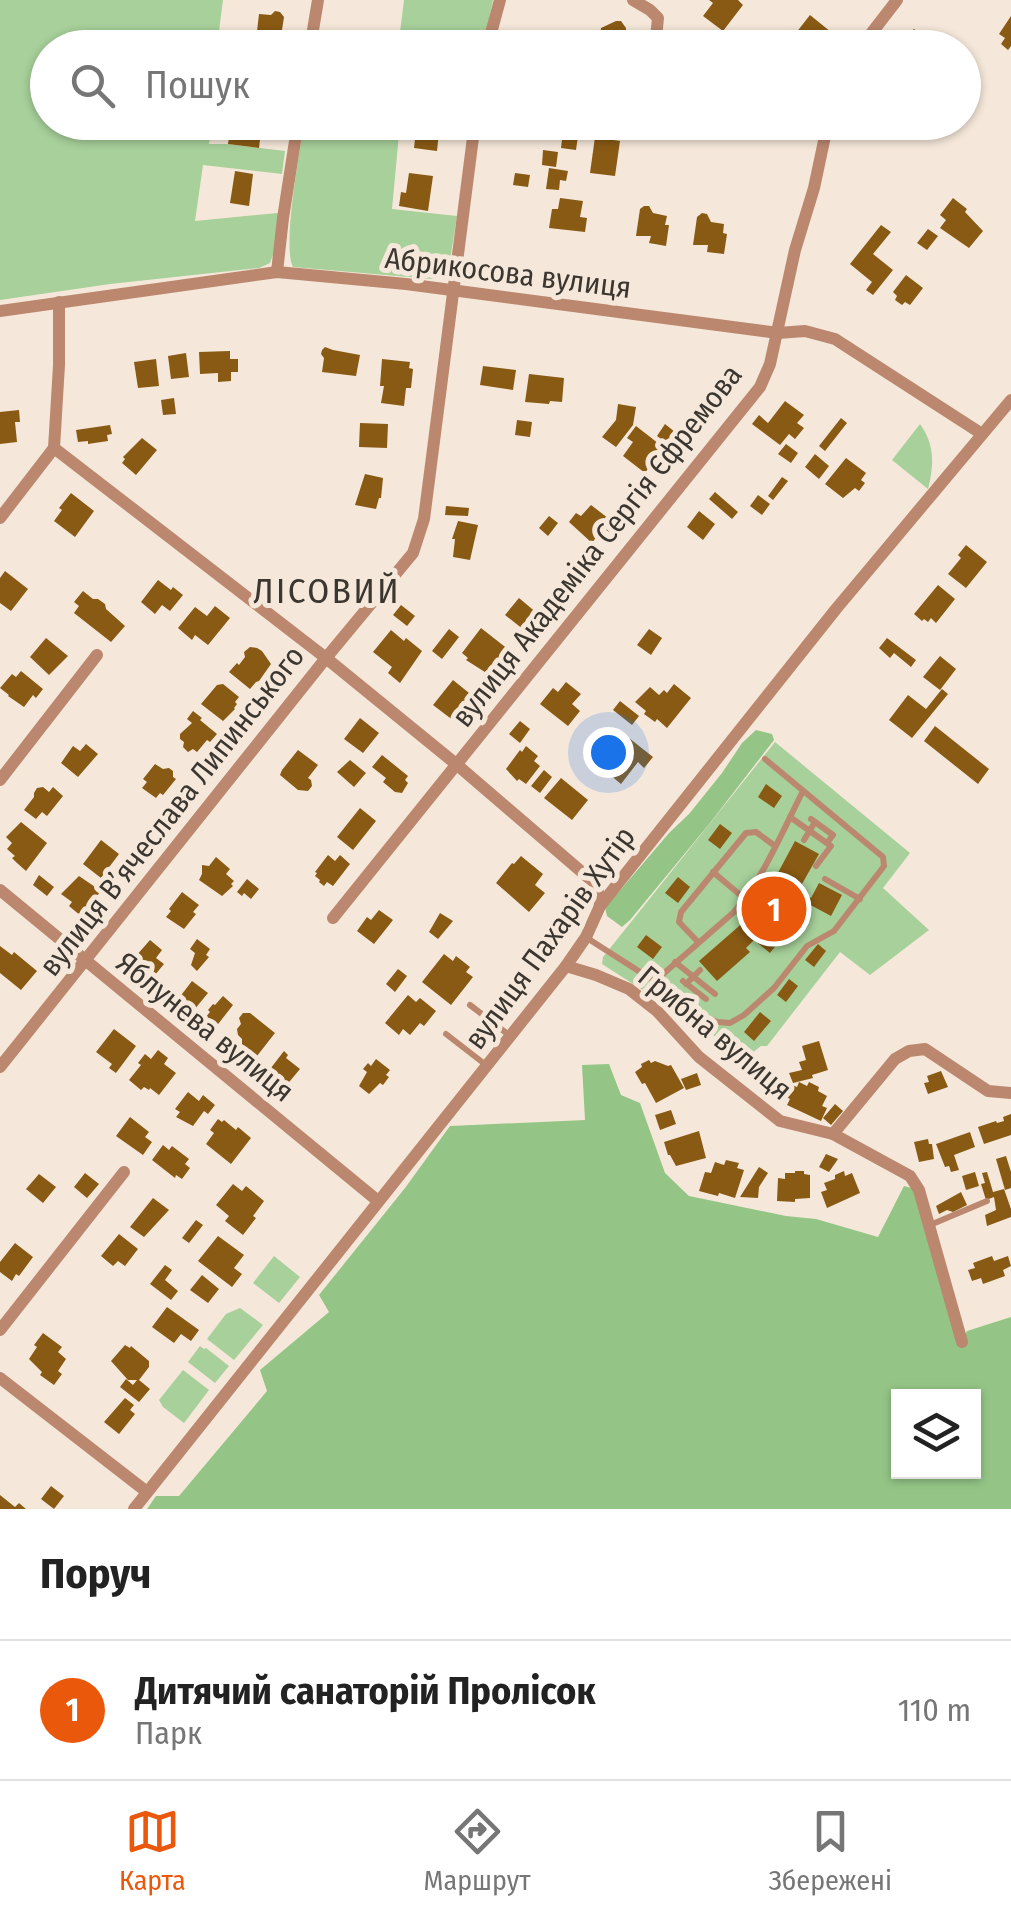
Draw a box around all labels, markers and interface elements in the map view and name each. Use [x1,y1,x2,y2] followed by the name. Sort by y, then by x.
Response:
[30,30,981,140] search box
[65,58,120,113] icon: search
[145,62,250,108] text: Пошук
[383,240,633,306] street label: Абрикосова вулиця
[444,358,750,734] street label: вулиця Академіка Сергія Єфремова
[253,570,401,612] district label: ЛІСОВИЙ
[32,639,312,983] street label: вулиця Вʼячеслава Липинського
[583,727,634,778] your location
[457,820,643,1056] street label: вулиця Пахарів Хутір
[742,872,806,946] pin: 1
[109,944,301,1110] street label: Яблунева вулиця
[631,958,799,1108] street label: Грибна вулиця
[891,1389,981,1479] map controls
[891,1389,981,1479] button: layers
[40,1549,151,1599] text: Поруч
[135,1668,595,1714] text: Дитячий санаторій Пролісок
[66,1691,79,1729] text: 1
[898,1691,971,1729] text: 110 m
[135,1714,202,1752] text: Парк
[119,1804,186,1897] tab: Карта
[424,1804,531,1897] tab: Маршрут
[768,1804,892,1897] tab: Збережені

